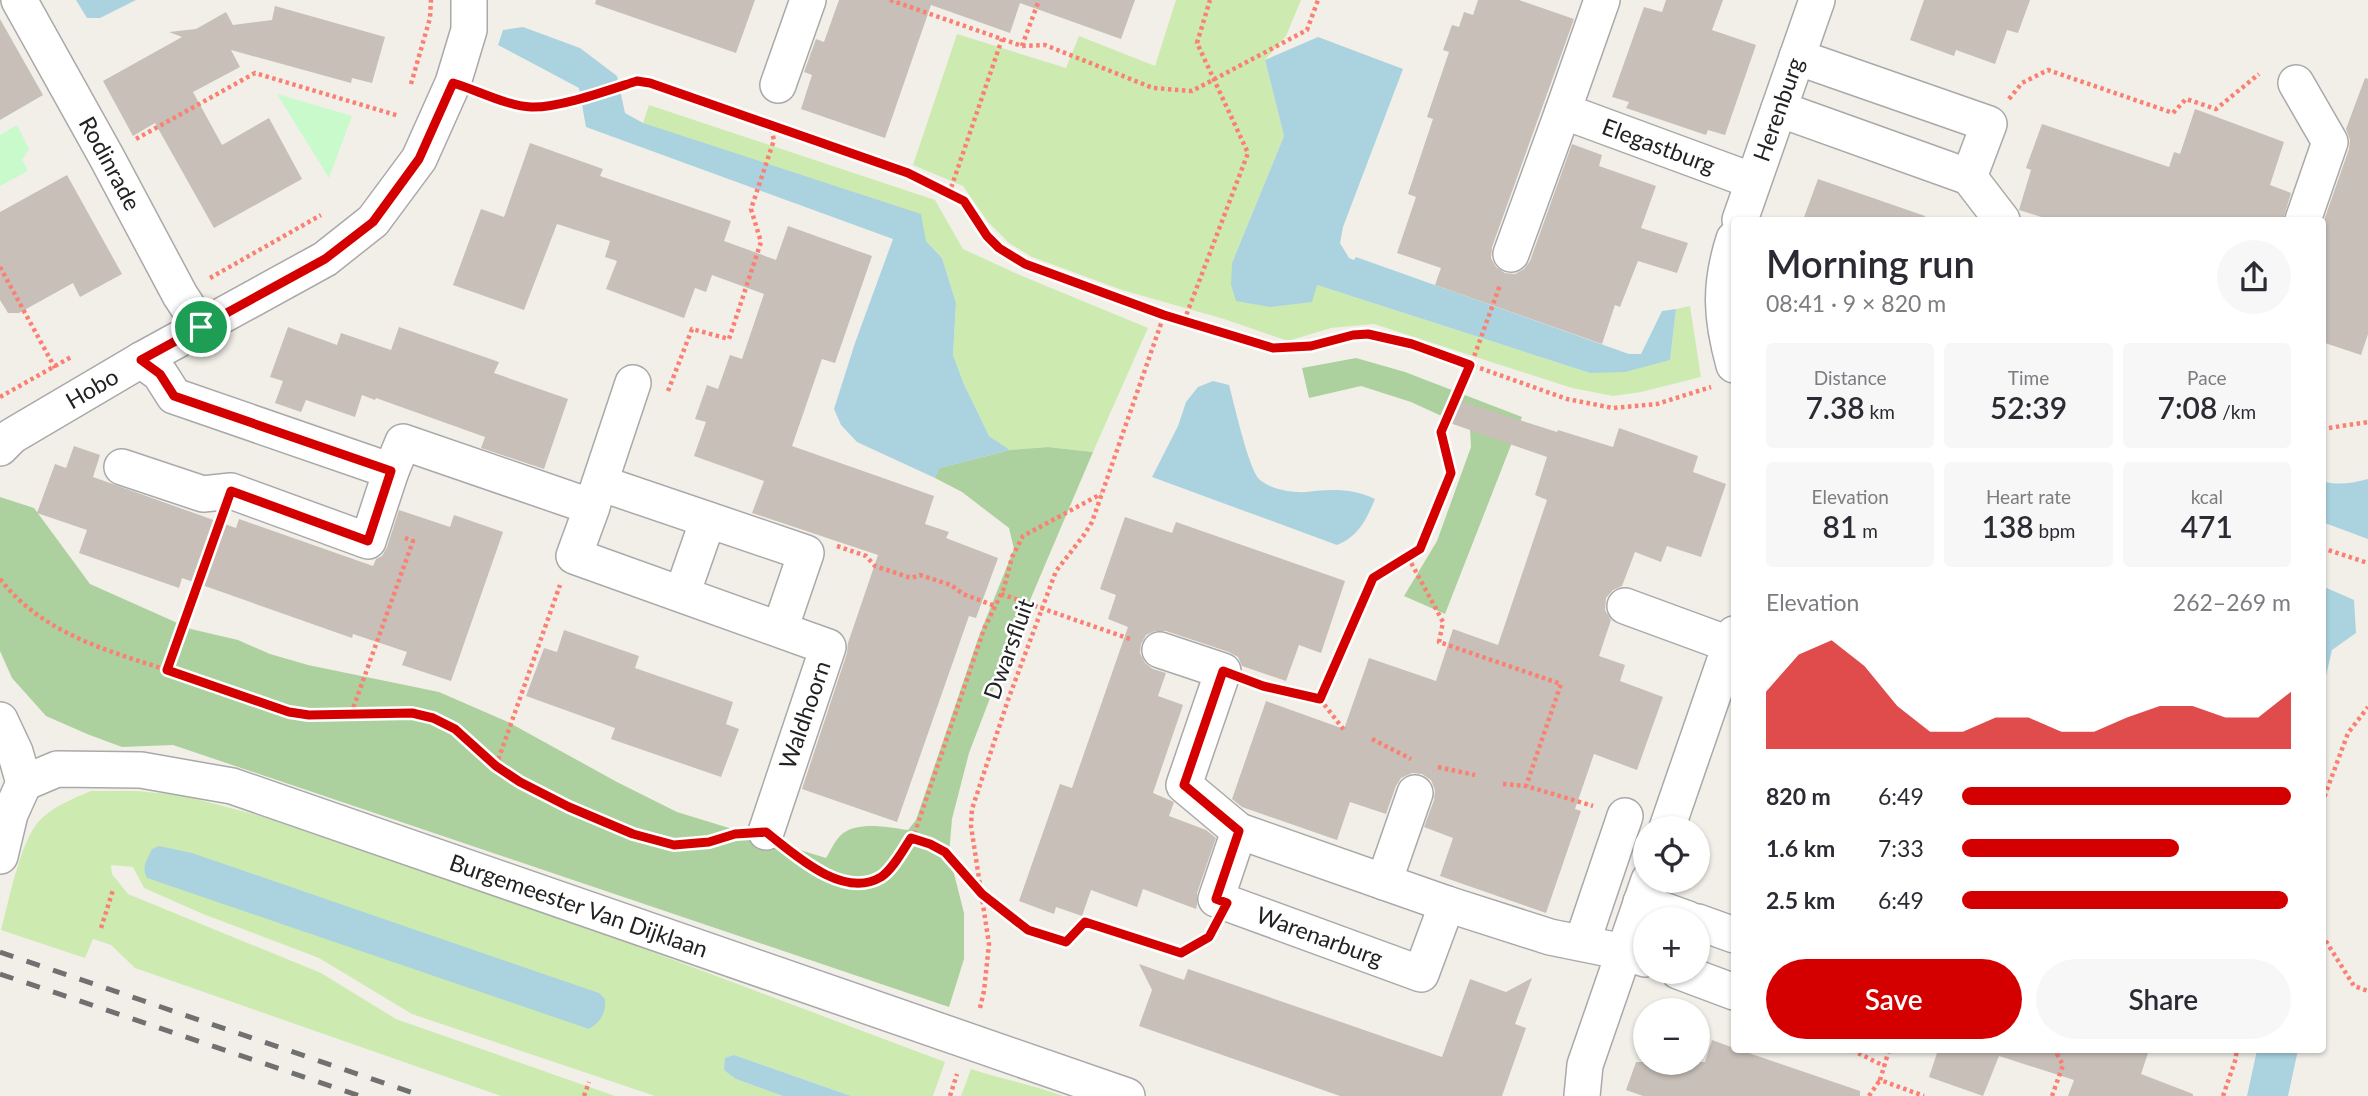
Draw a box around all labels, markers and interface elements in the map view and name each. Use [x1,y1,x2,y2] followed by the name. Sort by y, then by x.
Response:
[1747,54,1809,165] street label: Herenburg
[74,111,147,215] street label: Rodinrade
[1599,112,1719,179] street label: Elegastburg
[1766,240,1975,286] text: Morning run
[2217,240,2291,314] button: share
[1766,289,1946,317] text: 08:41 · 9 × 820 m
[171,297,231,357] pin
[182,308,220,346] icon: arrive
[60,362,123,414] street label: Hobo
[1814,366,1887,389] text: Distance
[2008,366,2049,389] text: Time
[2187,366,2227,389] text: Pace
[1805,389,1865,425] text: 7.38
[1990,389,2067,425] text: 52:39
[2158,389,2217,425] text: 7:08
[1865,400,1895,423] text: km
[2217,400,2256,423] text: /km
[1812,485,1889,508] text: Elevation
[1986,485,2071,508] text: Heart rate
[2191,485,2223,508] text: kcal
[1823,508,1857,544] text: 81
[1982,508,2034,544] text: 138
[2181,508,2233,544] text: 471
[1857,519,1878,542] text: m
[2034,519,2075,542] text: bpm
[1766,588,1859,616] text: Elevation
[2173,588,2291,616] text: 262–269 m
[977,594,1039,703] street label: Dwarsfluit
[773,657,836,772] street label: Waldhoorn
[1766,782,1831,810] text: 820 m
[1878,782,1924,810] text: 6:49
[1633,816,1710,1075] map controls
[1633,816,1710,893] button: locate
[1766,834,1835,862] text: 1.6 km
[1878,834,1924,862] text: 7:33
[446,847,712,963] street label: Burgemeester Van Dijklaan
[1766,886,1835,914] text: 2.5 km
[1878,886,1924,914] text: 6:49
[1253,900,1387,972] street label: Warenarburg
[1633,907,1710,984] button: +
[1766,959,2022,1039] button: Save
[2036,959,2291,1039] button: Share
[1633,998,1710,1075] button: −

